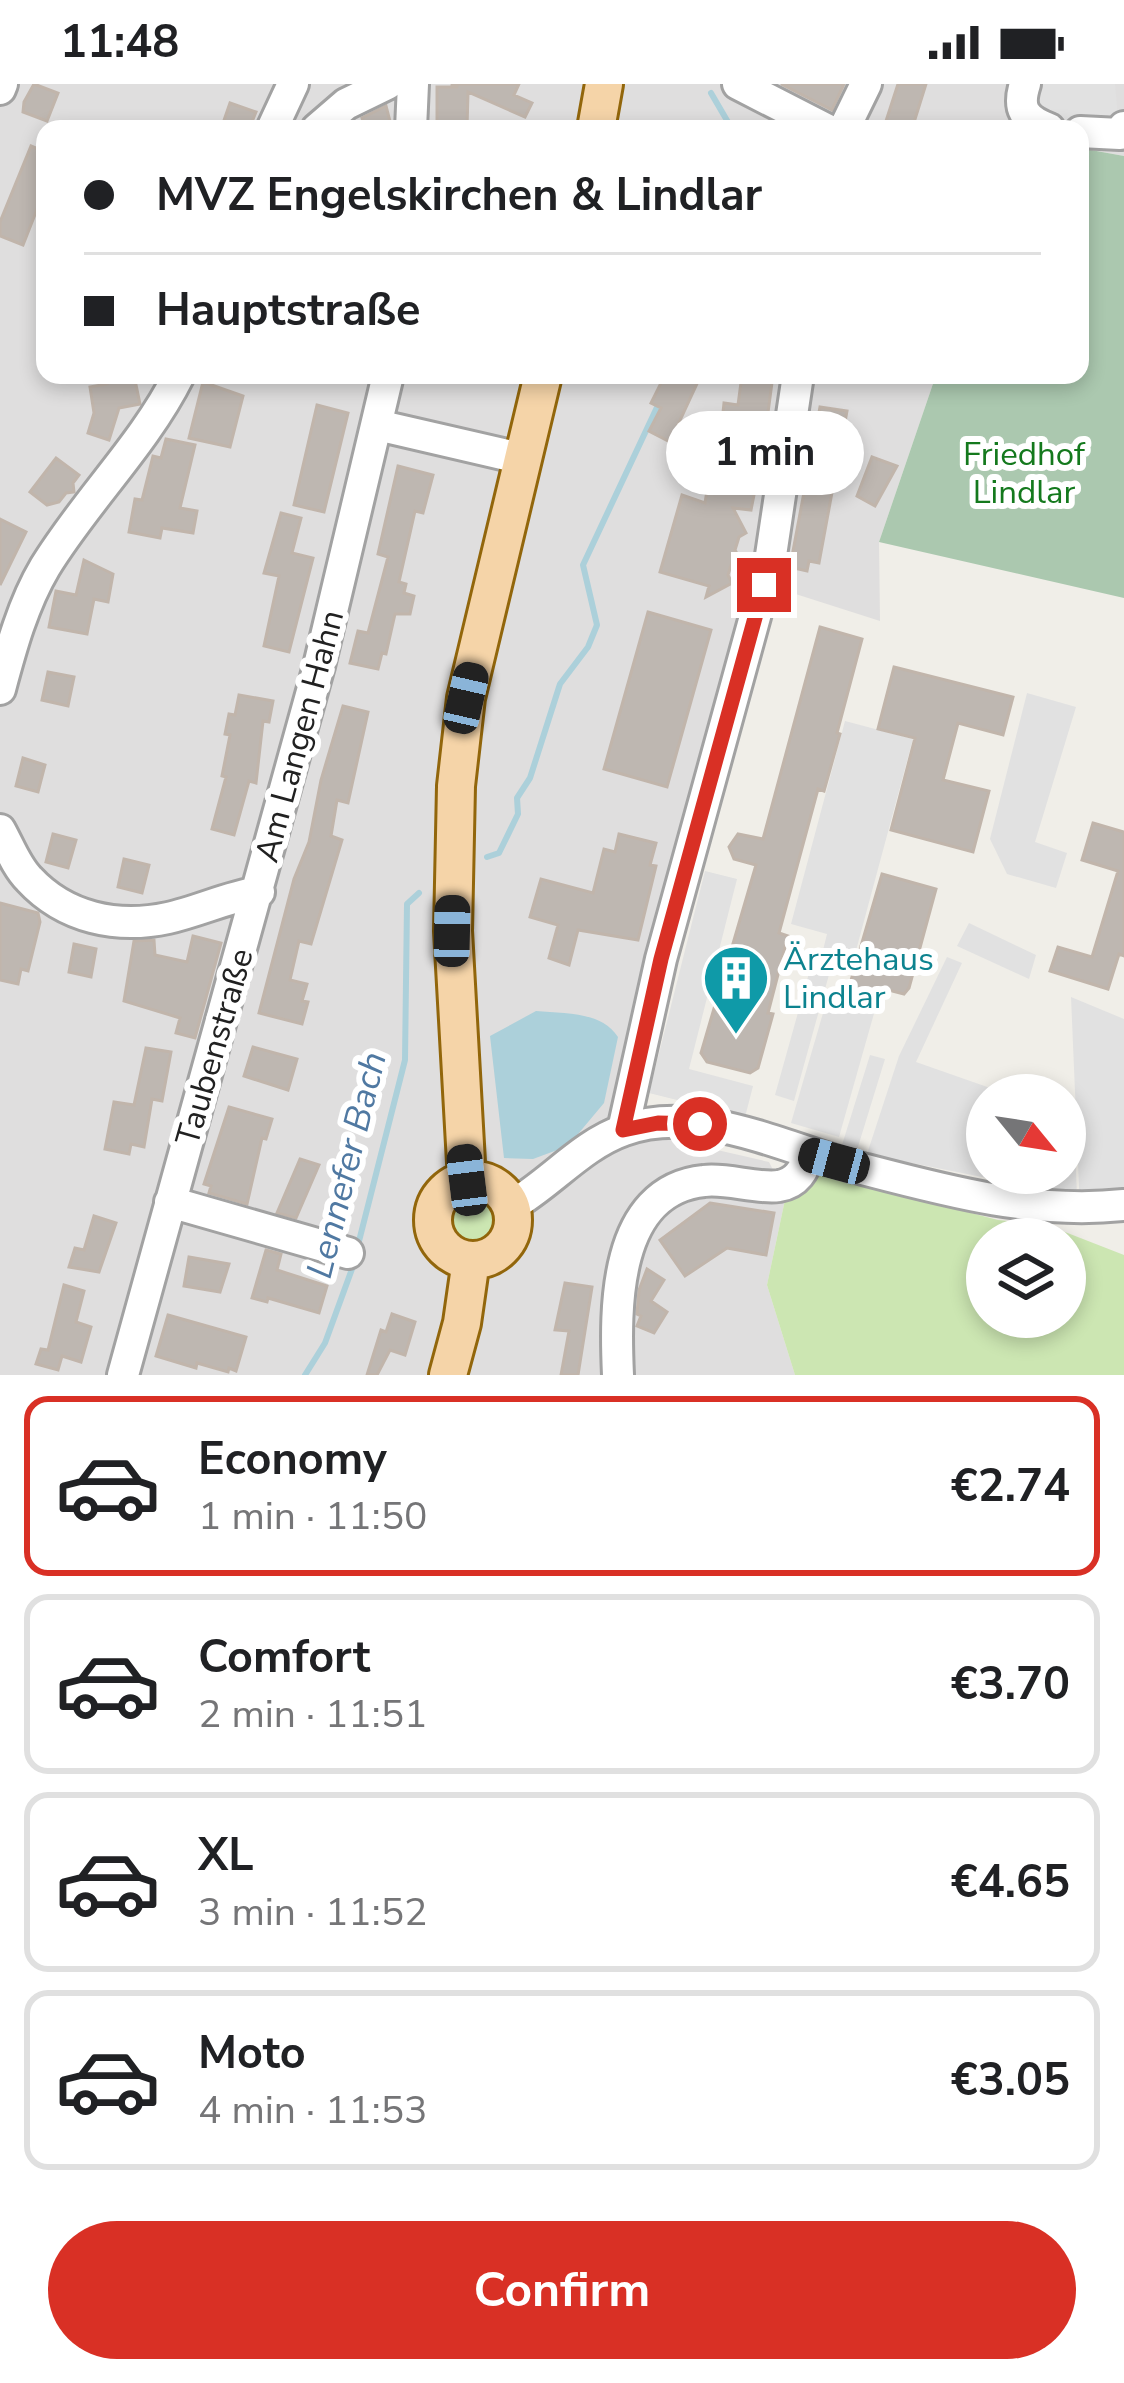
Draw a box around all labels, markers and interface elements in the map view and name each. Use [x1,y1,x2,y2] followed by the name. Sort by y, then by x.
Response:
[60,12,179,73] text: 11:48
[156,165,762,226] text: MVZ Engelskirchen & Lindlar
[156,280,420,341] text: Hauptstraße
[665,411,863,495] callout: 1 min
[715,426,815,479] text: 1 min
[963,432,1086,515] park label: Friedhof Lindlar
[737,558,791,612] route end
[245,605,355,867] street label: Am Langen Hahn
[440,659,492,737] car
[433,895,471,967] car
[783,937,934,1020] place label: Ärztehaus Lindlar
[165,943,265,1151] street label: Taubenstraße
[701,943,771,1037] building icon: Ärztehaus Lindlar
[295,1047,399,1283] water label: Lennefer Bach
[966,1074,1086,1194] north arrow
[966,1074,1086,1338] map controls
[673,1097,727,1151] route start
[795,1134,873,1188] car
[445,1142,489,1218] car
[966,1218,1086,1338] button: layers
[198,1429,387,1490] text: Economy
[54,1432,162,1540] icon: car
[951,1456,1070,1517] text: €2.74
[198,1490,427,1543] text: 1 min · 11:50
[198,1627,370,1688] text: Comfort
[54,1630,162,1738] icon: car
[951,1654,1070,1715] text: €3.70
[198,1688,427,1741] text: 2 min · 11:51
[198,1825,254,1886] text: XL
[54,1828,162,1936] icon: car
[951,1852,1070,1913] text: €4.65
[198,1886,427,1939] text: 3 min · 11:52
[198,2023,306,2084] text: Moto
[54,2026,162,2134] icon: car
[951,2050,1070,2111] text: €3.05
[198,2084,427,2137] text: 4 min · 11:53
[48,2221,1076,2359] button: Confirm

